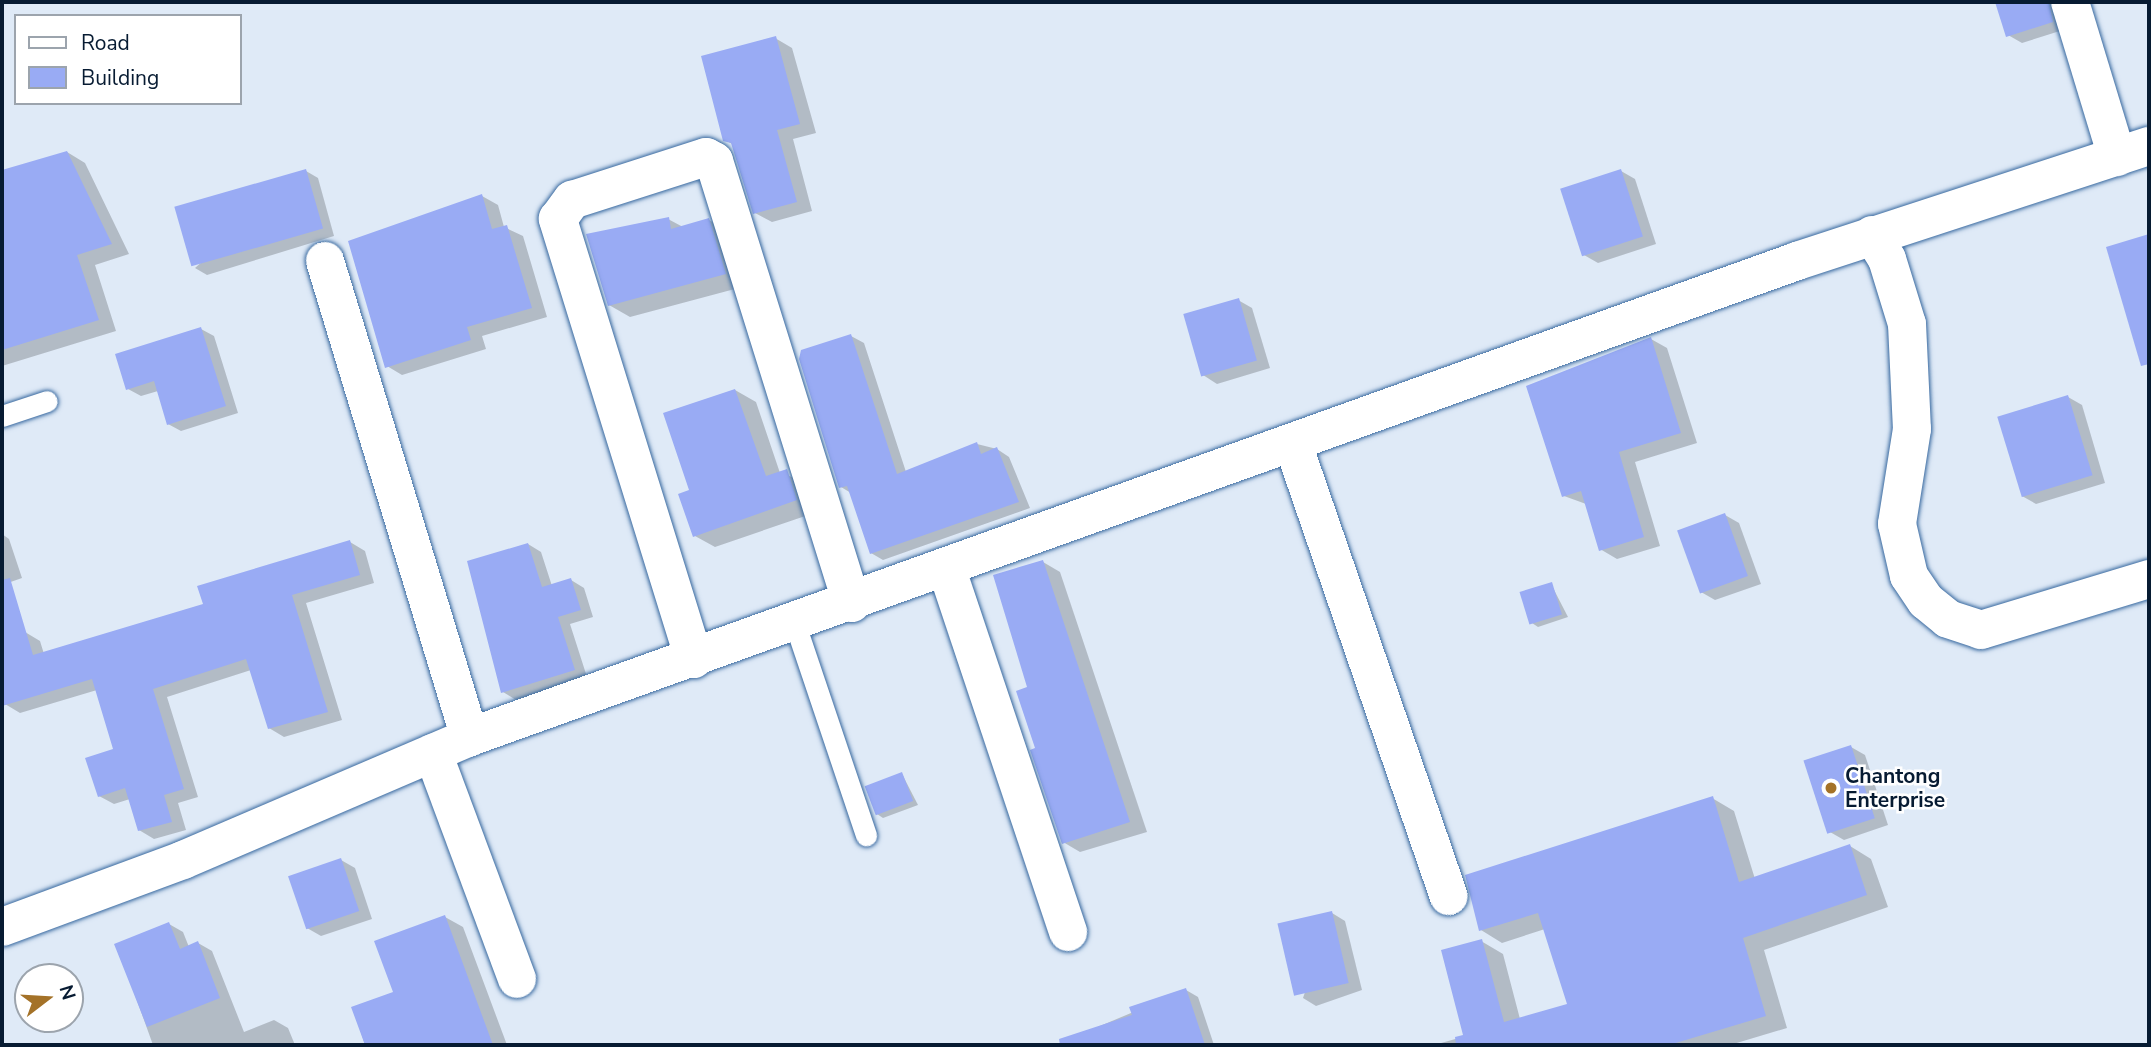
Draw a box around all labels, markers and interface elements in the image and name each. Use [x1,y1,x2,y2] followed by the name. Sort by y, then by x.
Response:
[14,14,242,105] legend
[81,29,130,57] text: Road
[81,64,159,92] text: Building
[1845,763,1945,813] place label: Chantong Enterprise
[1823,780,1839,796] marker: Chantong Enterprise
[14,963,84,1033] north arrow
[53,982,82,1003] text: N

